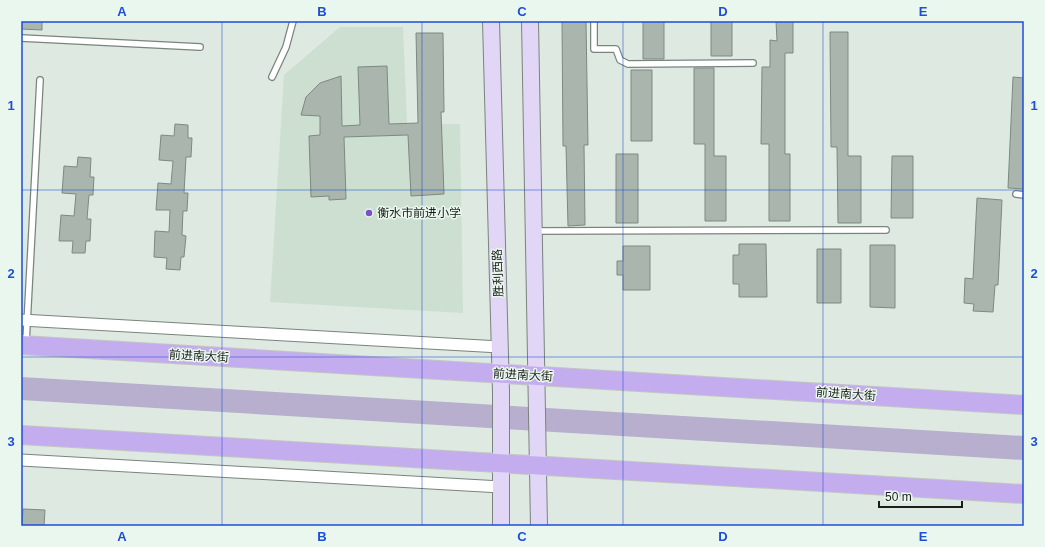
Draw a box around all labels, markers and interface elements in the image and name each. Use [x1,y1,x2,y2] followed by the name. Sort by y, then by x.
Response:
[117,4,127,19] text: A
[317,4,327,19] text: B
[517,4,527,19] text: C
[718,4,728,19] text: D
[919,4,928,19] text: E
[7,98,15,113] text: 1
[1030,98,1038,113] text: 1
[377,206,461,220] place label: 衡水市前进小学
[364,208,374,218] marker: 衡水市前进小学
[490,249,506,297] street label: 胜利西路
[7,266,15,281] text: 2
[1030,266,1038,281] text: 2
[169,347,229,365] street label: 前进南大街
[493,366,553,384] street label: 前进南大街
[816,385,876,403] street label: 前进南大街
[7,434,15,449] text: 3
[1030,434,1038,449] text: 3
[879,483,962,509] scale bar
[885,490,912,504] text: 50 m
[117,529,127,544] text: A
[317,529,327,544] text: B
[517,529,527,544] text: C
[718,529,728,544] text: D
[919,529,928,544] text: E

